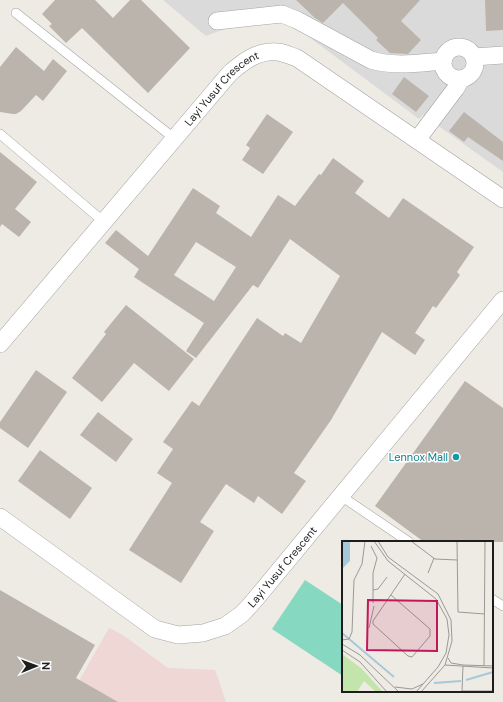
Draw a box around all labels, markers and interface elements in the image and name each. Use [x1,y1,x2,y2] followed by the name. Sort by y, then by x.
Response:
[181,48,261,129] street label: Layi Yusuf Crescent
[389,450,448,464] place label: Lennox Mall
[451,452,461,462] marker: Lennox Mall
[245,523,320,610] street label: Layi Yusuf Crescent
[342,541,493,692] inset map
[16,646,56,686] north arrow
[39,662,53,670] text: N

